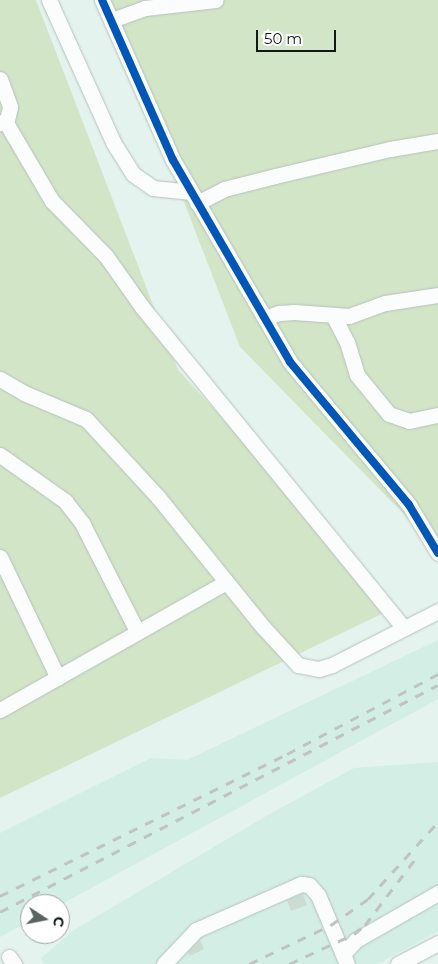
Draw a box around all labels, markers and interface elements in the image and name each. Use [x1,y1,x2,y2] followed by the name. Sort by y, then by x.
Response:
[258,20,338,52] scale bar
[264,29,302,48] text: 50 m
[20,894,70,944] north arrow
[49,915,69,928] text: С

